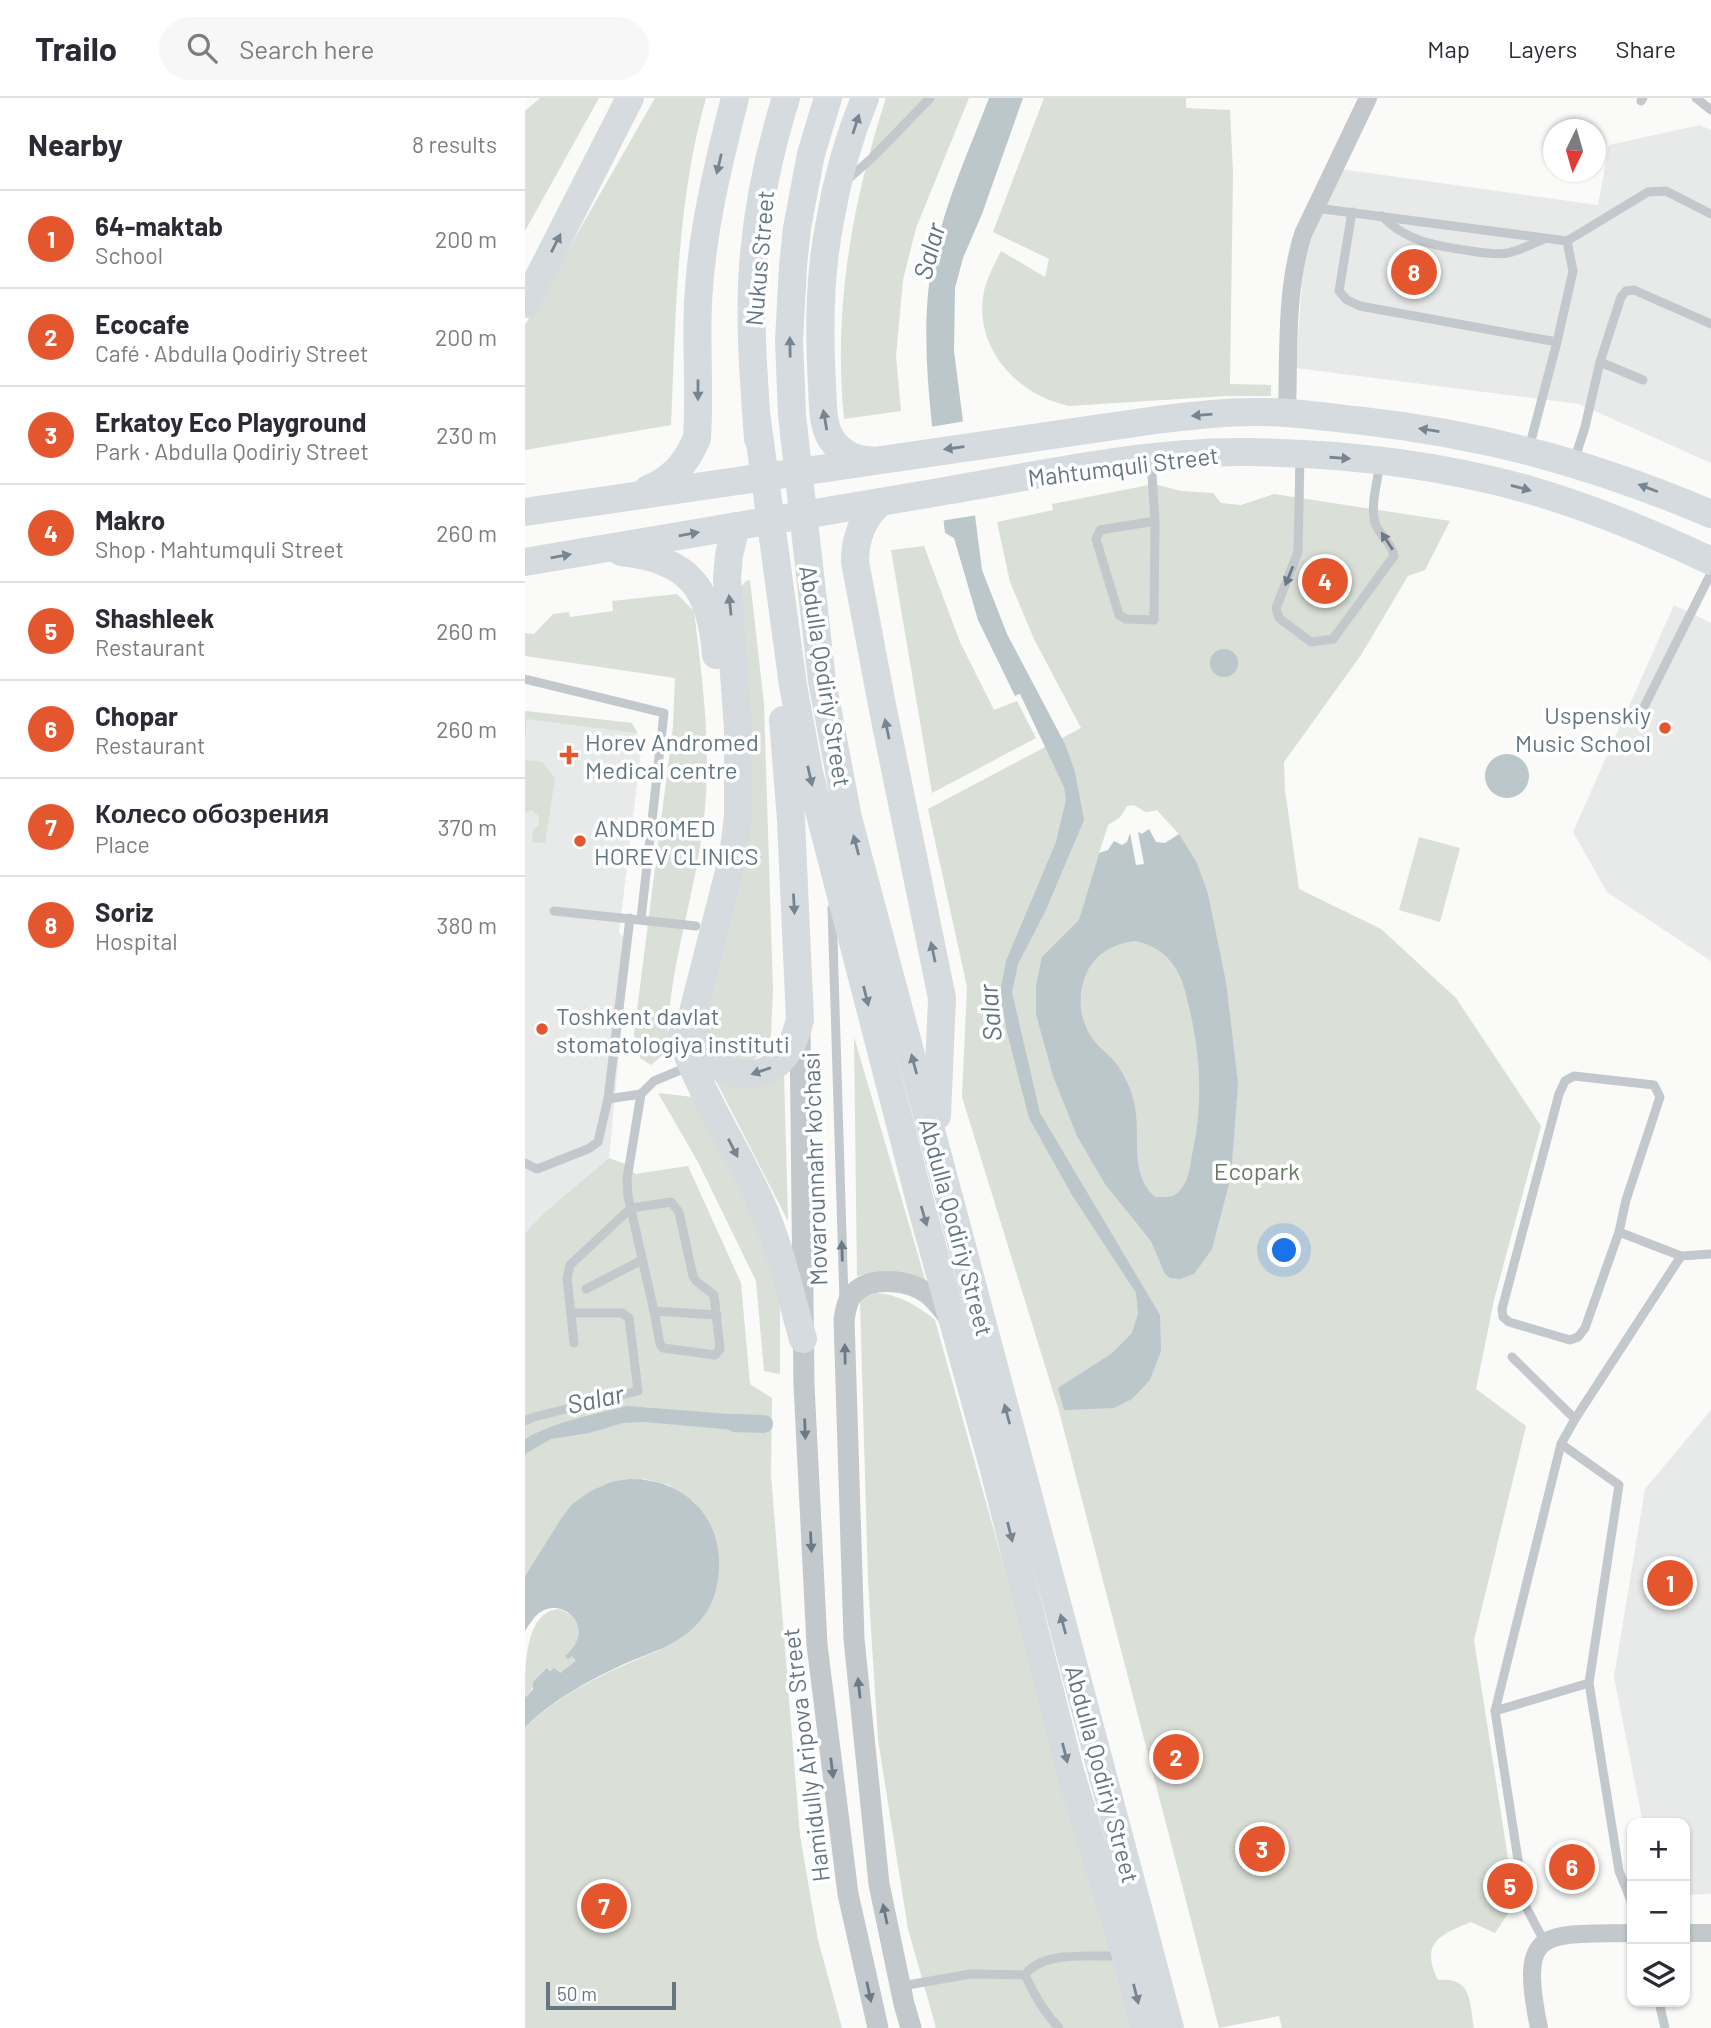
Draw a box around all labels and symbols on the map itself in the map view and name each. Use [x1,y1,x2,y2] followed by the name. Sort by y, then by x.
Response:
[851,113,861,134] one-way arrow
[1543,119,1606,182] north arrow
[713,153,724,175] one-way arrow
[739,189,779,327] street label: Nukus Street
[906,219,951,283] water label: Salar
[550,233,562,253] one-way arrow
[1391,246,1437,298] pin: 8
[784,336,796,358] one-way arrow
[692,379,704,401] one-way arrow
[820,409,831,431] one-way arrow
[1191,410,1213,421] one-way arrow
[1417,424,1439,435] one-way arrow
[1026,440,1220,492] street label: Mahtumquli Street
[943,443,965,454] one-way arrow
[1329,453,1351,464] one-way arrow
[1511,483,1533,494] one-way arrow
[1637,483,1658,494] one-way arrow
[678,528,700,539] one-way arrow
[1380,531,1393,551] one-way arrow
[550,550,572,561] one-way arrow
[1302,555,1348,607] pin: 4
[794,563,858,789] street label: Abdulla Qodiriy Street
[1284,565,1295,586] one-way arrow
[724,594,735,616] one-way arrow
[1515,700,1651,757] place label: Uspenskiy Music School
[881,718,892,740] one-way arrow
[1657,720,1673,736] marker: Uspenskiy Music School
[585,727,759,784] place label: Horev Andromed Medical centre
[559,745,579,765] marker: Horev Andromed Medical centre
[805,765,816,787] one-way arrow
[594,813,759,870] place label: ANDROMED HOREV CLINICS
[572,833,588,849] marker: ANDROMED HOREV CLINICS
[850,834,860,855] one-way arrow
[789,894,800,916] one-way arrow
[927,941,938,963] one-way arrow
[971,982,1007,1043] water label: Salar
[861,985,872,1007] one-way arrow
[556,1001,790,1058] place label: Toshkent davlat stomatologiya instituti
[534,1021,550,1037] marker: Toshkent davlat stomatologiya instituti
[795,1052,833,1286] street label: Movarounnahr ko'chasi
[908,1053,919,1075] one-way arrow
[750,1067,771,1077] one-way arrow
[914,1115,1000,1339] street label: Abdulla Qodiriy Street
[728,1138,739,1158] one-way arrow
[1214,1156,1300,1185] park label: Ecopark
[919,1206,930,1228] one-way arrow
[1267,1233,1301,1267] your location
[837,1239,848,1261] one-way arrow
[839,1343,851,1365] one-way arrow
[564,1377,627,1419] water label: Salar
[1001,1403,1012,1425] one-way arrow
[800,1418,811,1440] one-way arrow
[1005,1521,1016,1543] one-way arrow
[805,1531,816,1553] one-way arrow
[1647,1557,1693,1609] pin: 1
[1057,1613,1067,1634] one-way arrow
[775,1626,835,1884] street label: Hamidully Aripova Street
[1060,1662,1146,1886] street label: Abdulla Qodiriy Street
[853,1677,864,1699] one-way arrow
[1153,1731,1199,1783] pin: 2
[1060,1742,1071,1764] one-way arrow
[827,1757,838,1779] one-way arrow
[1239,1823,1285,1875] pin: 3
[1549,1841,1595,1893] pin: 6
[1487,1860,1533,1912] pin: 5
[581,1880,627,1932] pin: 7
[879,1903,890,1925] one-way arrow
[546,1979,675,2011] scale bar
[864,1981,875,2003] one-way arrow
[1131,1983,1142,2005] one-way arrow

